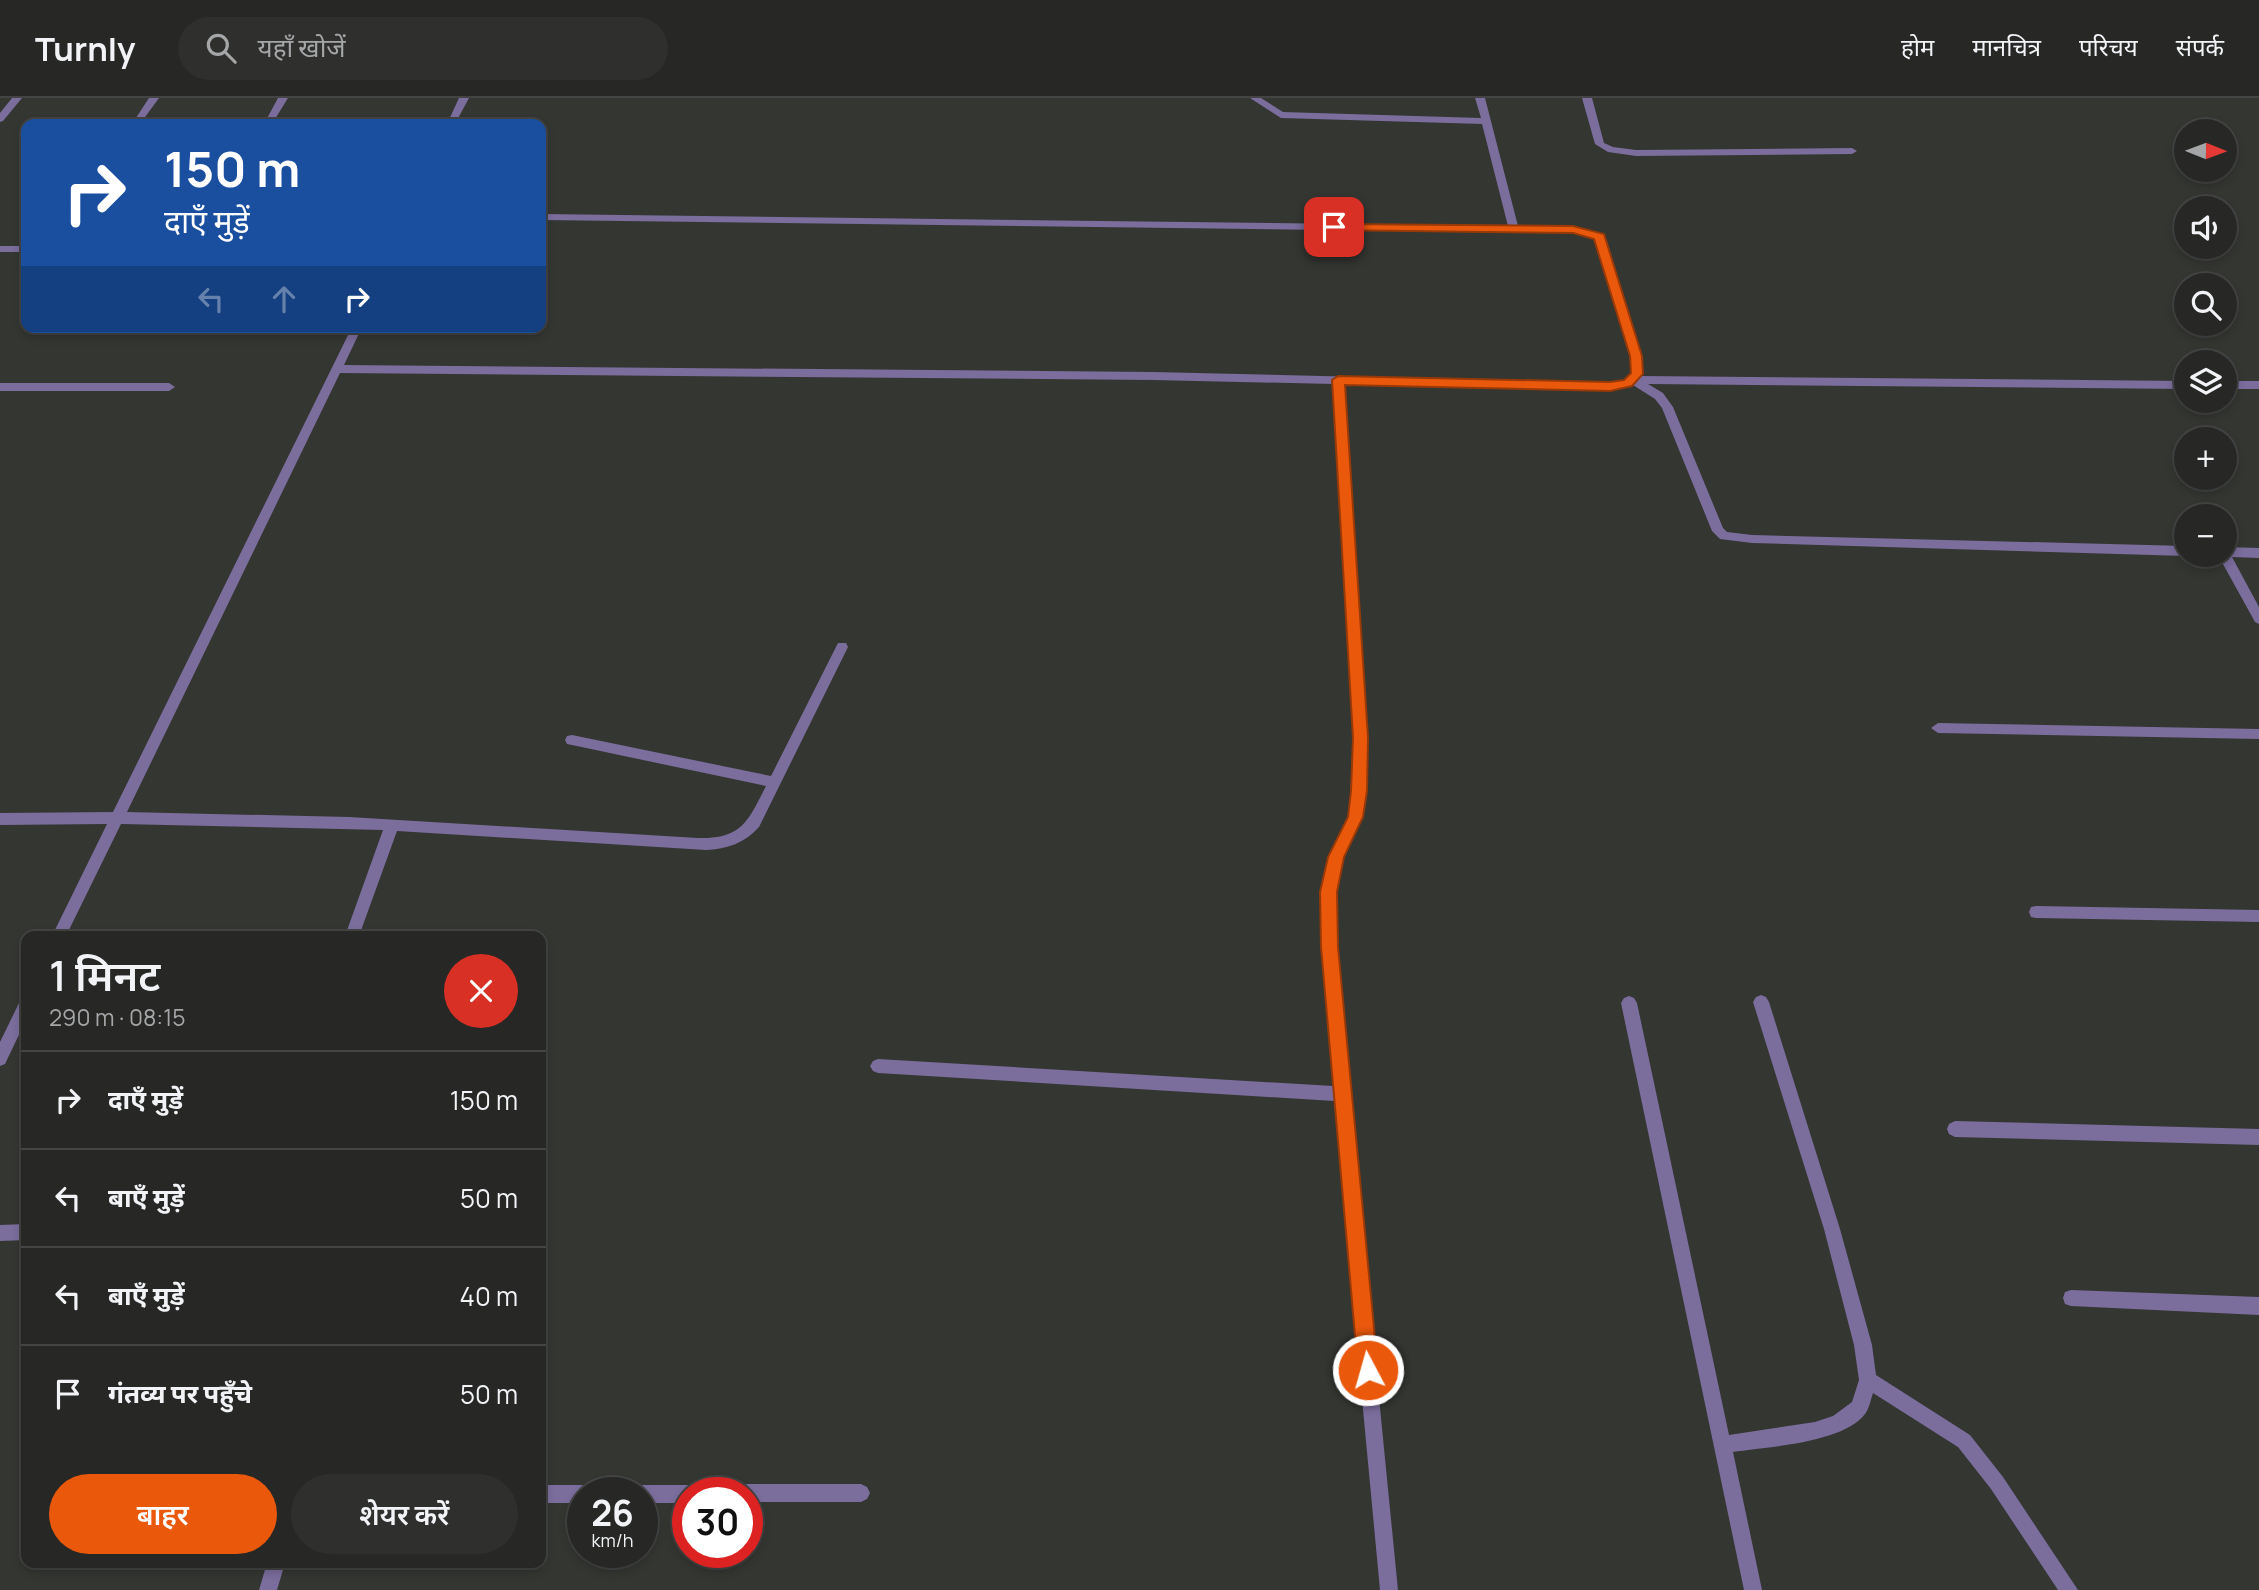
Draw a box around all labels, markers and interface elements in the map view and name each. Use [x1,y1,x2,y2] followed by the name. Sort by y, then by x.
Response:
[178,17,668,80] search box
[35,26,136,71] text: Turnly
[202,29,240,67] icon: search
[258,29,346,65] text: यहाँ खोजें
[1901,30,1934,63] text: होम
[1972,30,2041,63] text: मानचित्र
[2079,30,2138,63] text: परिचय
[2176,30,2224,63] text: संपर्क
[2174,119,2236,182] north arrow
[2174,119,2237,567] map controls
[164,135,300,202] text: 150 m
[49,147,140,238] icon: right
[2174,196,2237,259] button: sound
[1304,197,1364,257] pin
[164,199,250,243] text: दाएँ मुड़ें
[1315,208,1353,246] icon: arrive
[2174,273,2237,336] button: search
[192,280,230,318] icon: left
[265,280,303,318] icon: ahead
[338,280,376,318] icon: right
[2174,350,2237,413] button: layers
[2174,427,2237,490] button: +
[2174,504,2237,567] button: −
[49,946,160,1004] text: 1 मिनट
[444,954,518,1028] button: close
[49,1001,185,1033] text: 290 m · 08:15
[49,1081,87,1119] icon: right
[108,1081,183,1117] text: दाएँ मुड़ें
[450,1082,518,1118] text: 150 m
[49,1179,87,1217] icon: left
[108,1179,185,1215] text: बाएँ मुड़ें
[460,1180,518,1216] text: 50 m
[49,1277,87,1315] icon: left
[108,1277,185,1313] text: बाएँ मुड़ें
[460,1278,518,1314] text: 40 m
[1331,1333,1405,1407] position arrow
[49,1375,87,1413] icon: arrive
[108,1375,252,1411] text: गंतव्य पर पहुँचे
[460,1376,518,1412] text: 50 m
[49,1474,277,1554] button: बाहर
[291,1474,518,1554] button: शेयर करें
[672,1477,763,1568] speed limit sign: 30
[591,1489,634,1537] text: 26
[592,1528,633,1552] text: km/h

